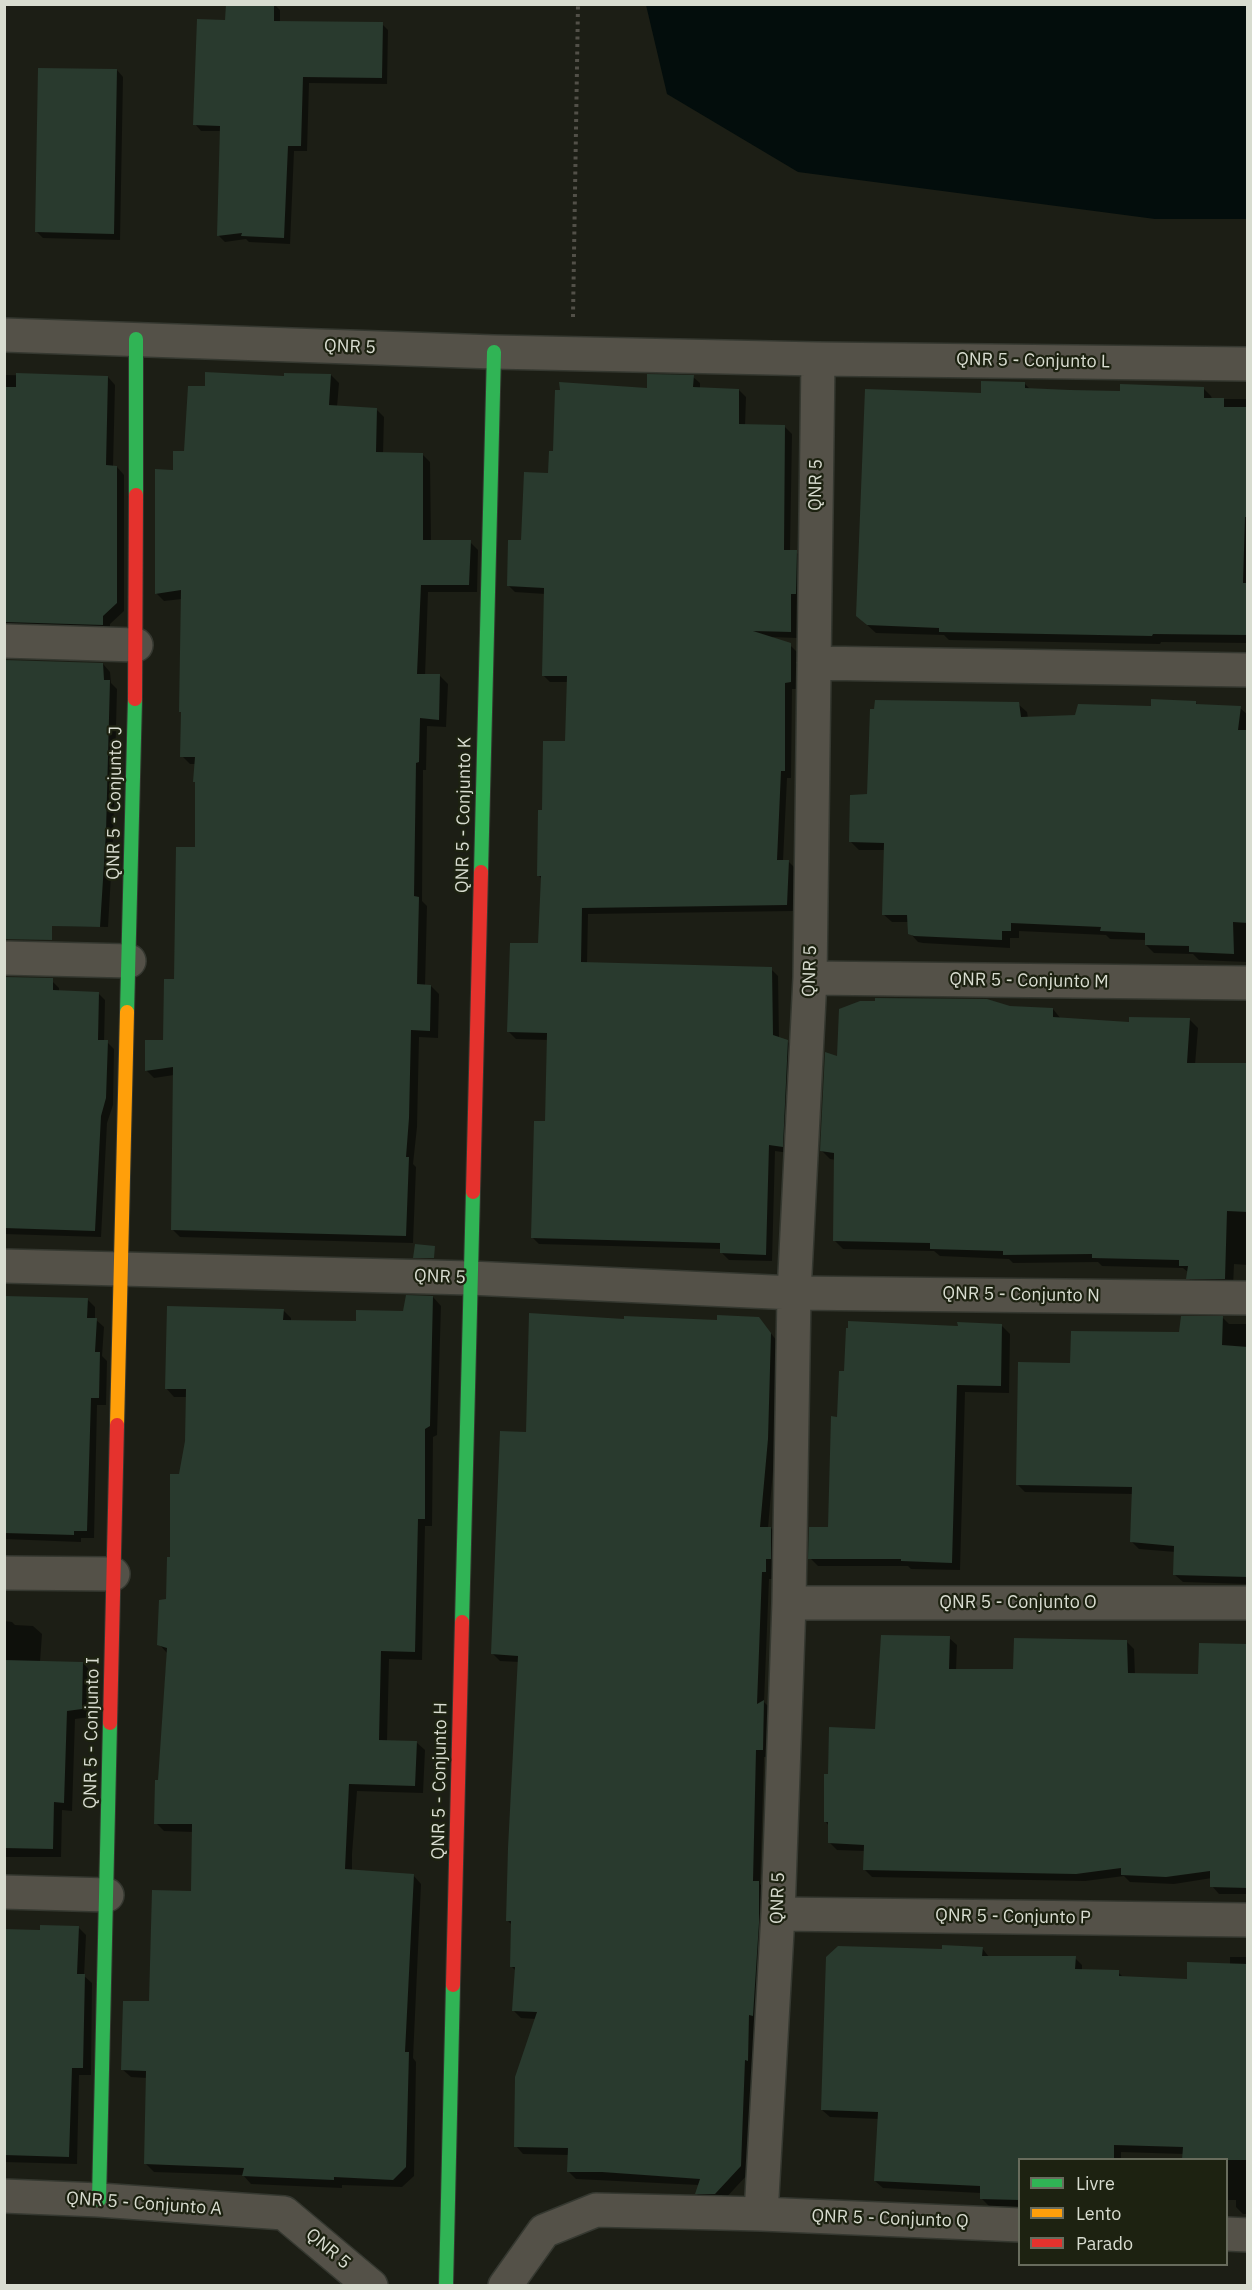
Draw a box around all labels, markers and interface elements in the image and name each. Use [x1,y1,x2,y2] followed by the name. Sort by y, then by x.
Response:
[324,335,376,359] street label: QNR 5
[956,349,1110,373] street label: QNR 5 - Conjunto L
[805,459,827,511] street label: QNR 5
[103,726,127,880] street label: QNR 5 - Conjunto J
[452,737,476,893] street label: QNR 5 - Conjunto K
[798,945,822,997] street label: QNR 5
[949,969,1109,993] street label: QNR 5 - Conjunto M
[414,1265,466,1289] street label: QNR 5
[942,1283,1100,1307] street label: QNR 5 - Conjunto N
[939,1592,1097,1614] street label: QNR 5 - Conjunto O
[80,1657,104,1809] street label: QNR 5 - Conjunto I
[428,1702,452,1860] street label: QNR 5 - Conjunto H
[766,1872,790,1924] street label: QNR 5
[935,1905,1091,1929] street label: QNR 5 - Conjunto P
[1018,2158,1228,2266] legend
[1076,2172,1115,2195] text: Livre
[65,2188,223,2220] street label: QNR 5 - Conjunto A
[1076,2202,1121,2225] text: Lento
[811,2205,969,2233] street label: QNR 5 - Conjunto Q
[301,2224,355,2274] street label: QNR 5
[1076,2232,1133,2255] text: Parado

